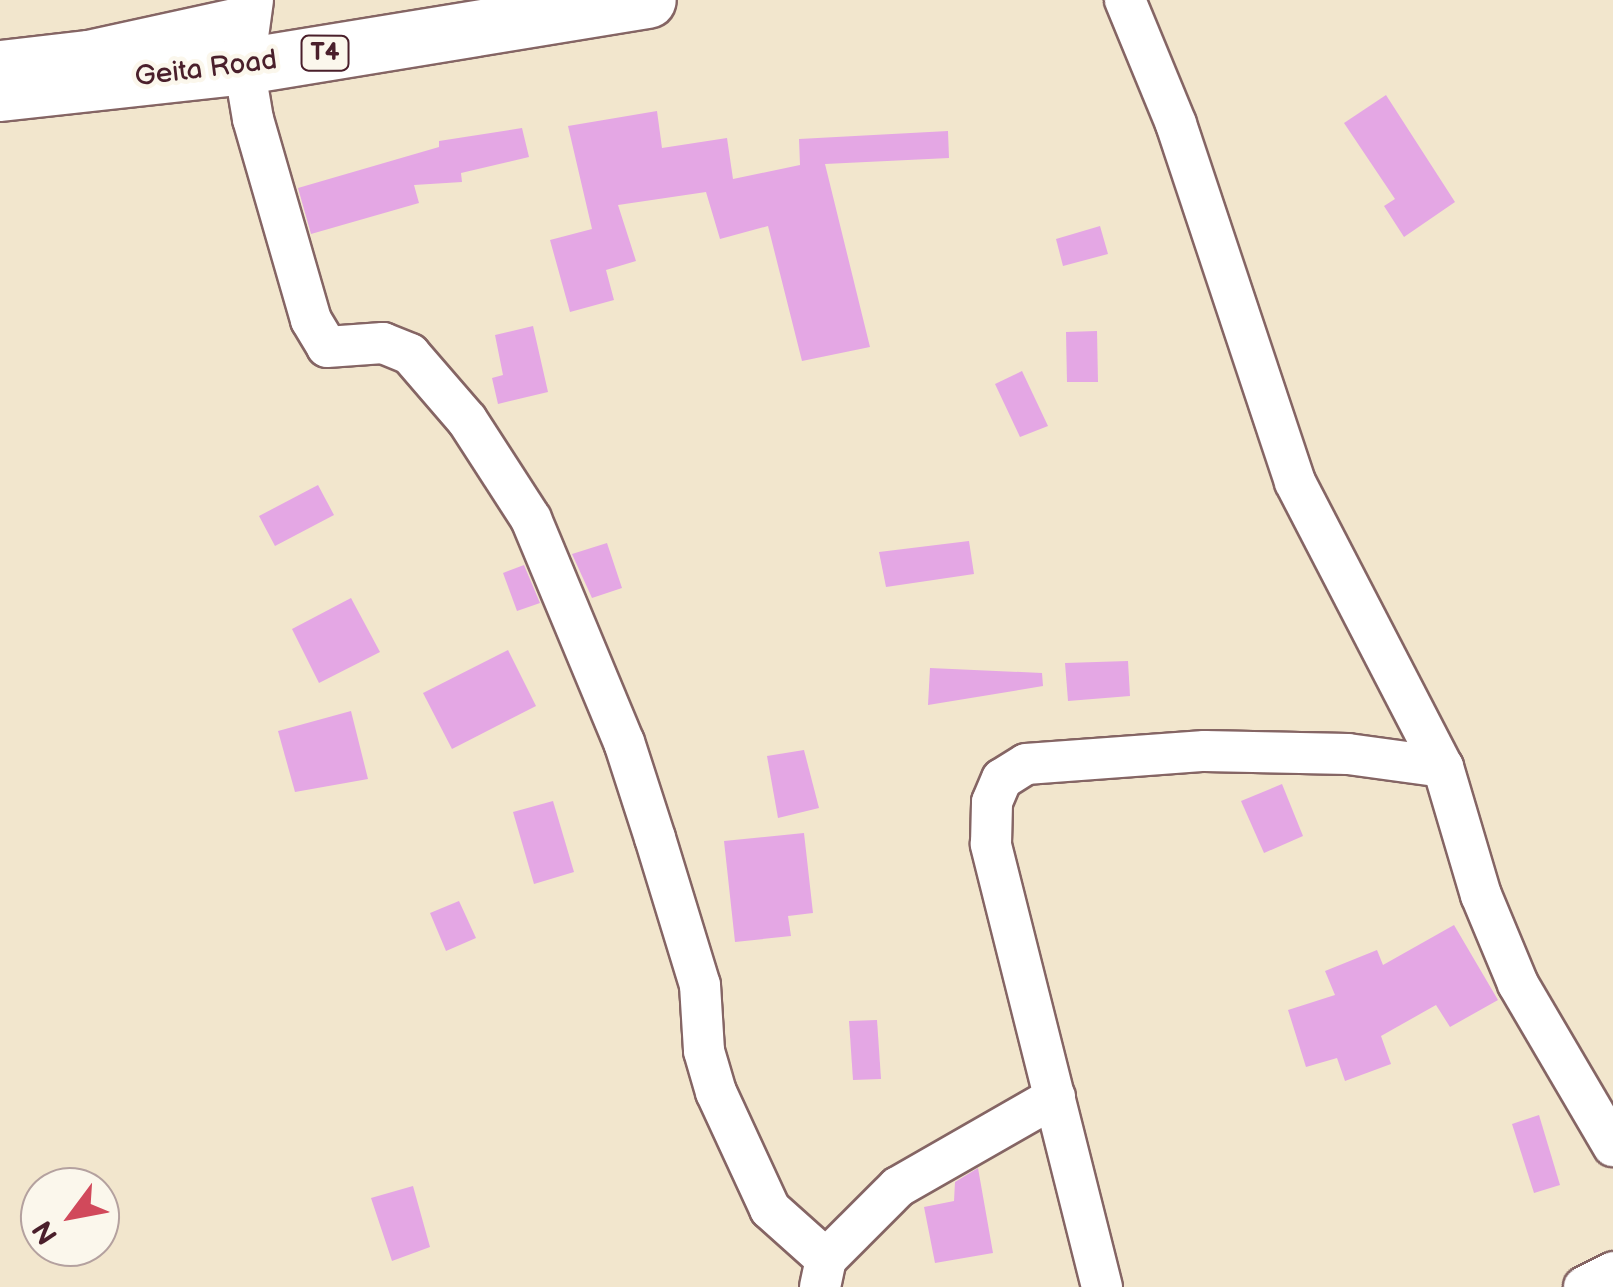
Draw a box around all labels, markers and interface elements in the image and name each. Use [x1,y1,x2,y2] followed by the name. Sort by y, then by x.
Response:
[300,33,350,73] road number: T4
[133,44,279,94] street label: Geita Road
[20,1167,120,1267] north arrow
[26,1214,65,1250] text: N

